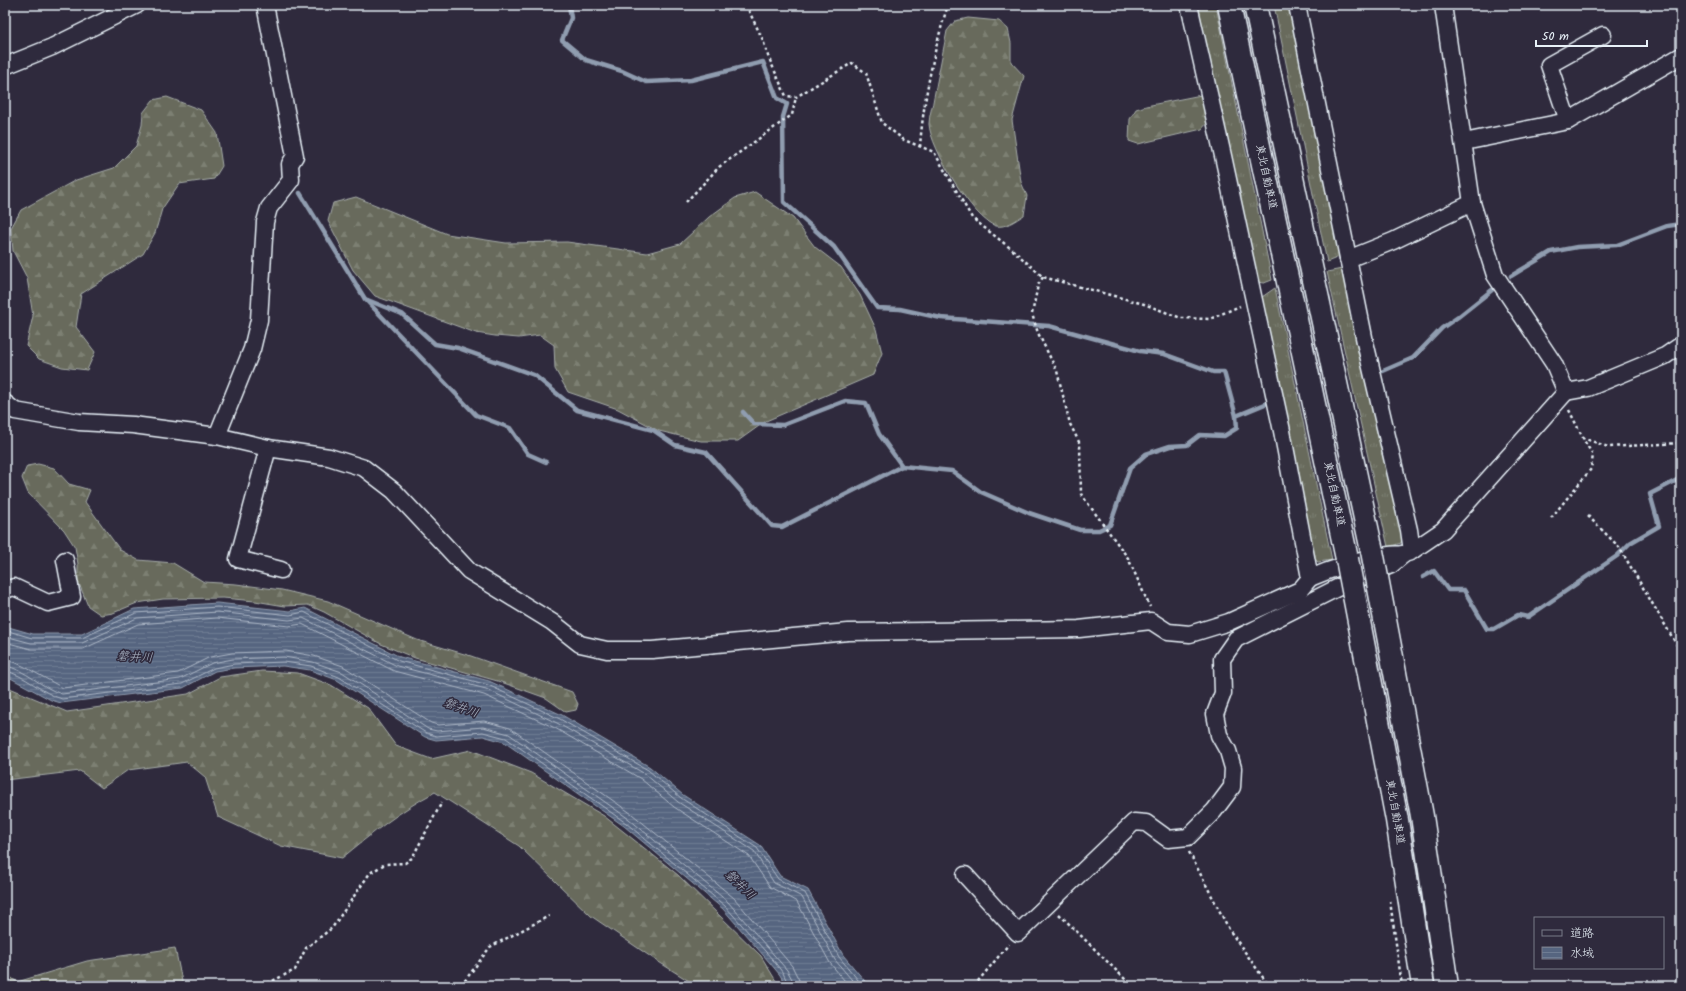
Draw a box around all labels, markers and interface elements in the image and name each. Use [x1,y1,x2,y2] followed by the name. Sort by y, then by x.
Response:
[1536,22,1647,48] scale bar
[1542,27,1569,46] text: 50 m
[1250,143,1282,211] street label: 東北自動車道
[1318,460,1350,528] street label: 東北自動車道
[117,647,153,667] water label: 磐井川
[441,693,481,723] water label: 磐井川
[1380,778,1410,846] street label: 東北自動車道
[720,866,760,904] water label: 磐井川
[1534,917,1664,969] legend
[1570,924,1594,943] text: 道路
[1570,944,1594,963] text: 水域

